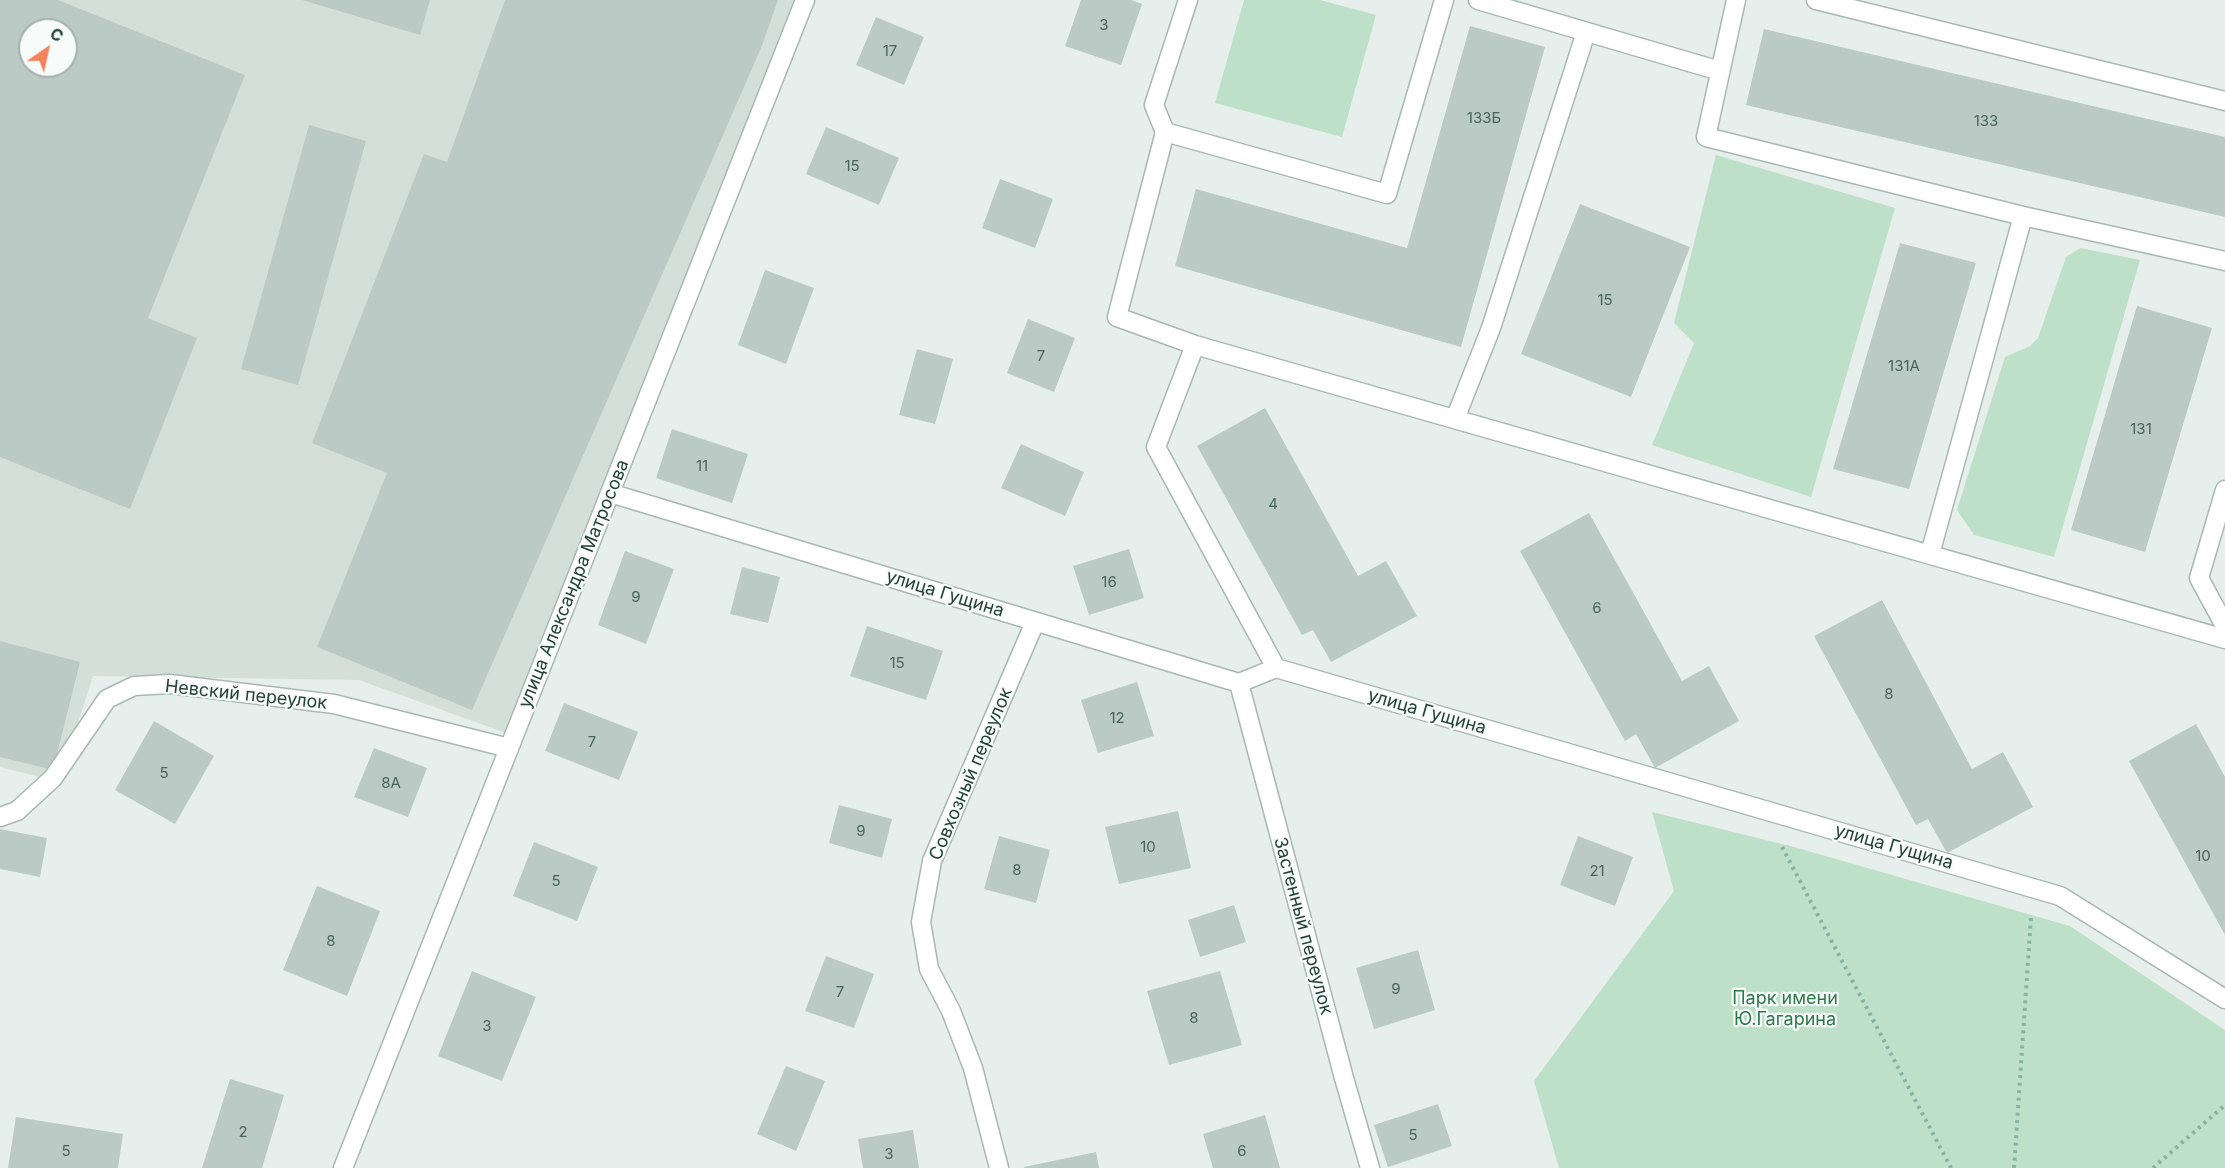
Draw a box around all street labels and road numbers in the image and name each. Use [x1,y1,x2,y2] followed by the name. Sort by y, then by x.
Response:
[514,457,634,711] street label: улица Александра Матросова
[883,566,1007,622] street label: улица Гущина
[164,676,328,714] street label: Невский переулок
[925,685,1017,863] street label: Совхозный переулок
[1365,685,1489,739] street label: улица Гущина
[1832,820,1956,874] street label: улица Гущина
[1269,835,1337,1017] street label: Застенный переулок

